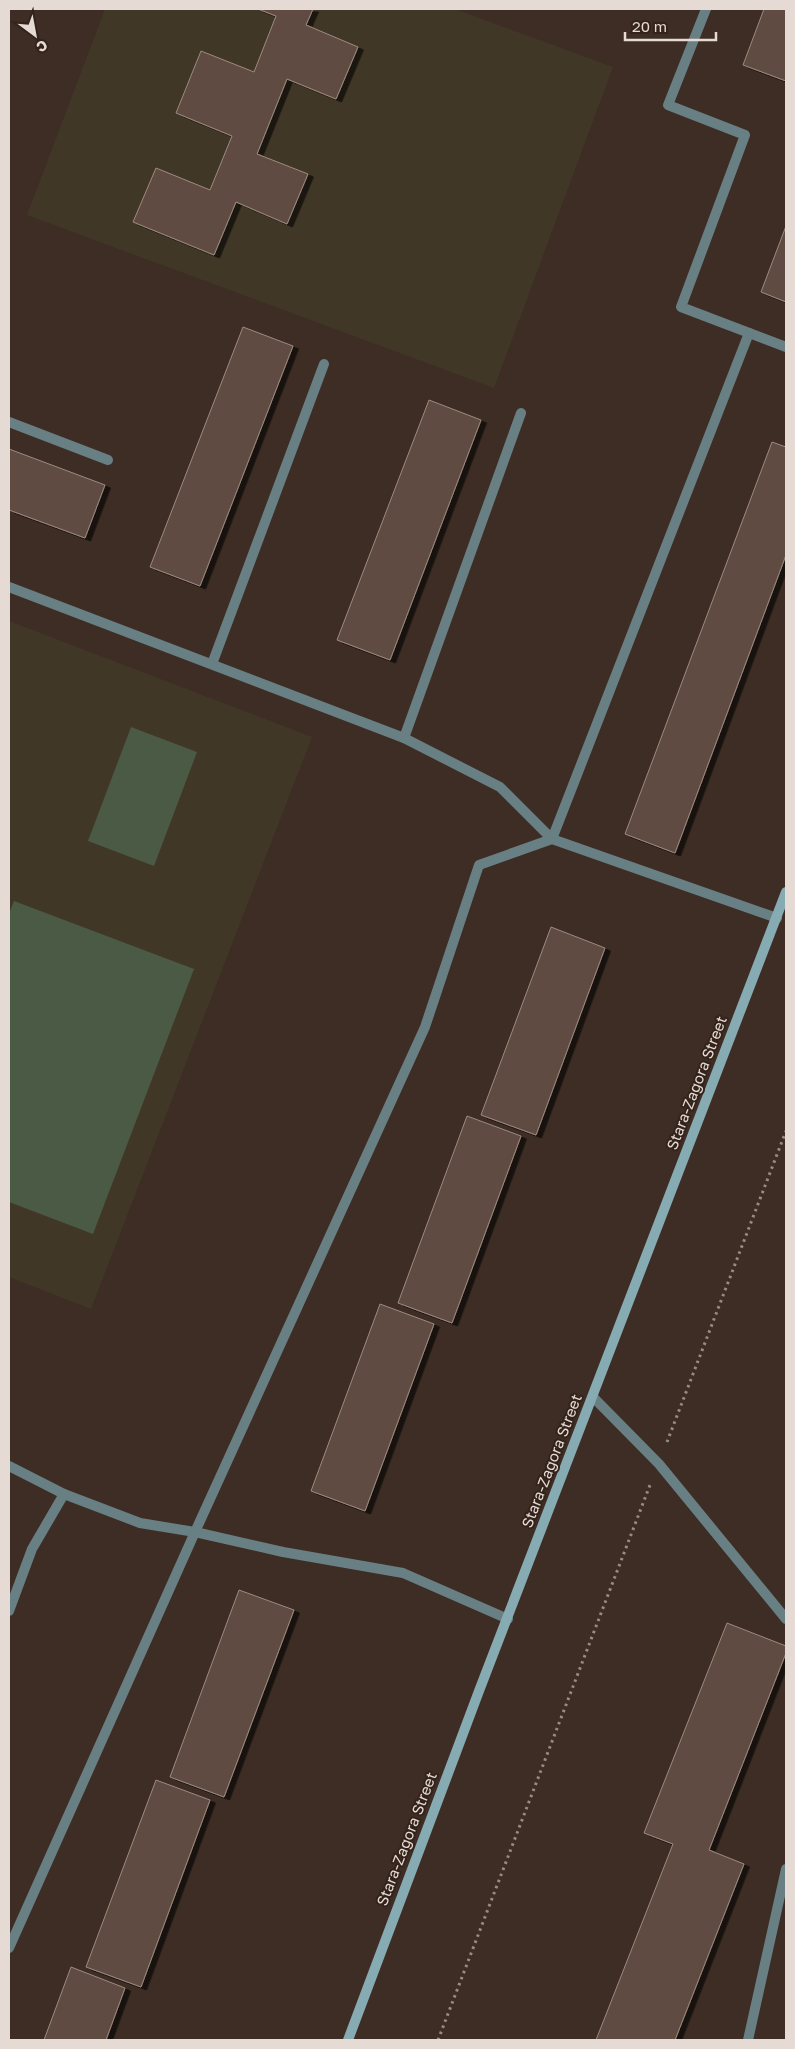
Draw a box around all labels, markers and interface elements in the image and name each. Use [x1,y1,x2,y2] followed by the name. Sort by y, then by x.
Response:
[10,10,60,60] north arrow
[625,10,716,42] scale bar
[632,17,667,35] text: 20 m
[33,37,51,56] text: С
[662,1013,730,1152] street label: Stara-Zagora Street
[517,1391,585,1530] street label: Stara-Zagora Street
[372,1769,440,1908] street label: Stara-Zagora Street

